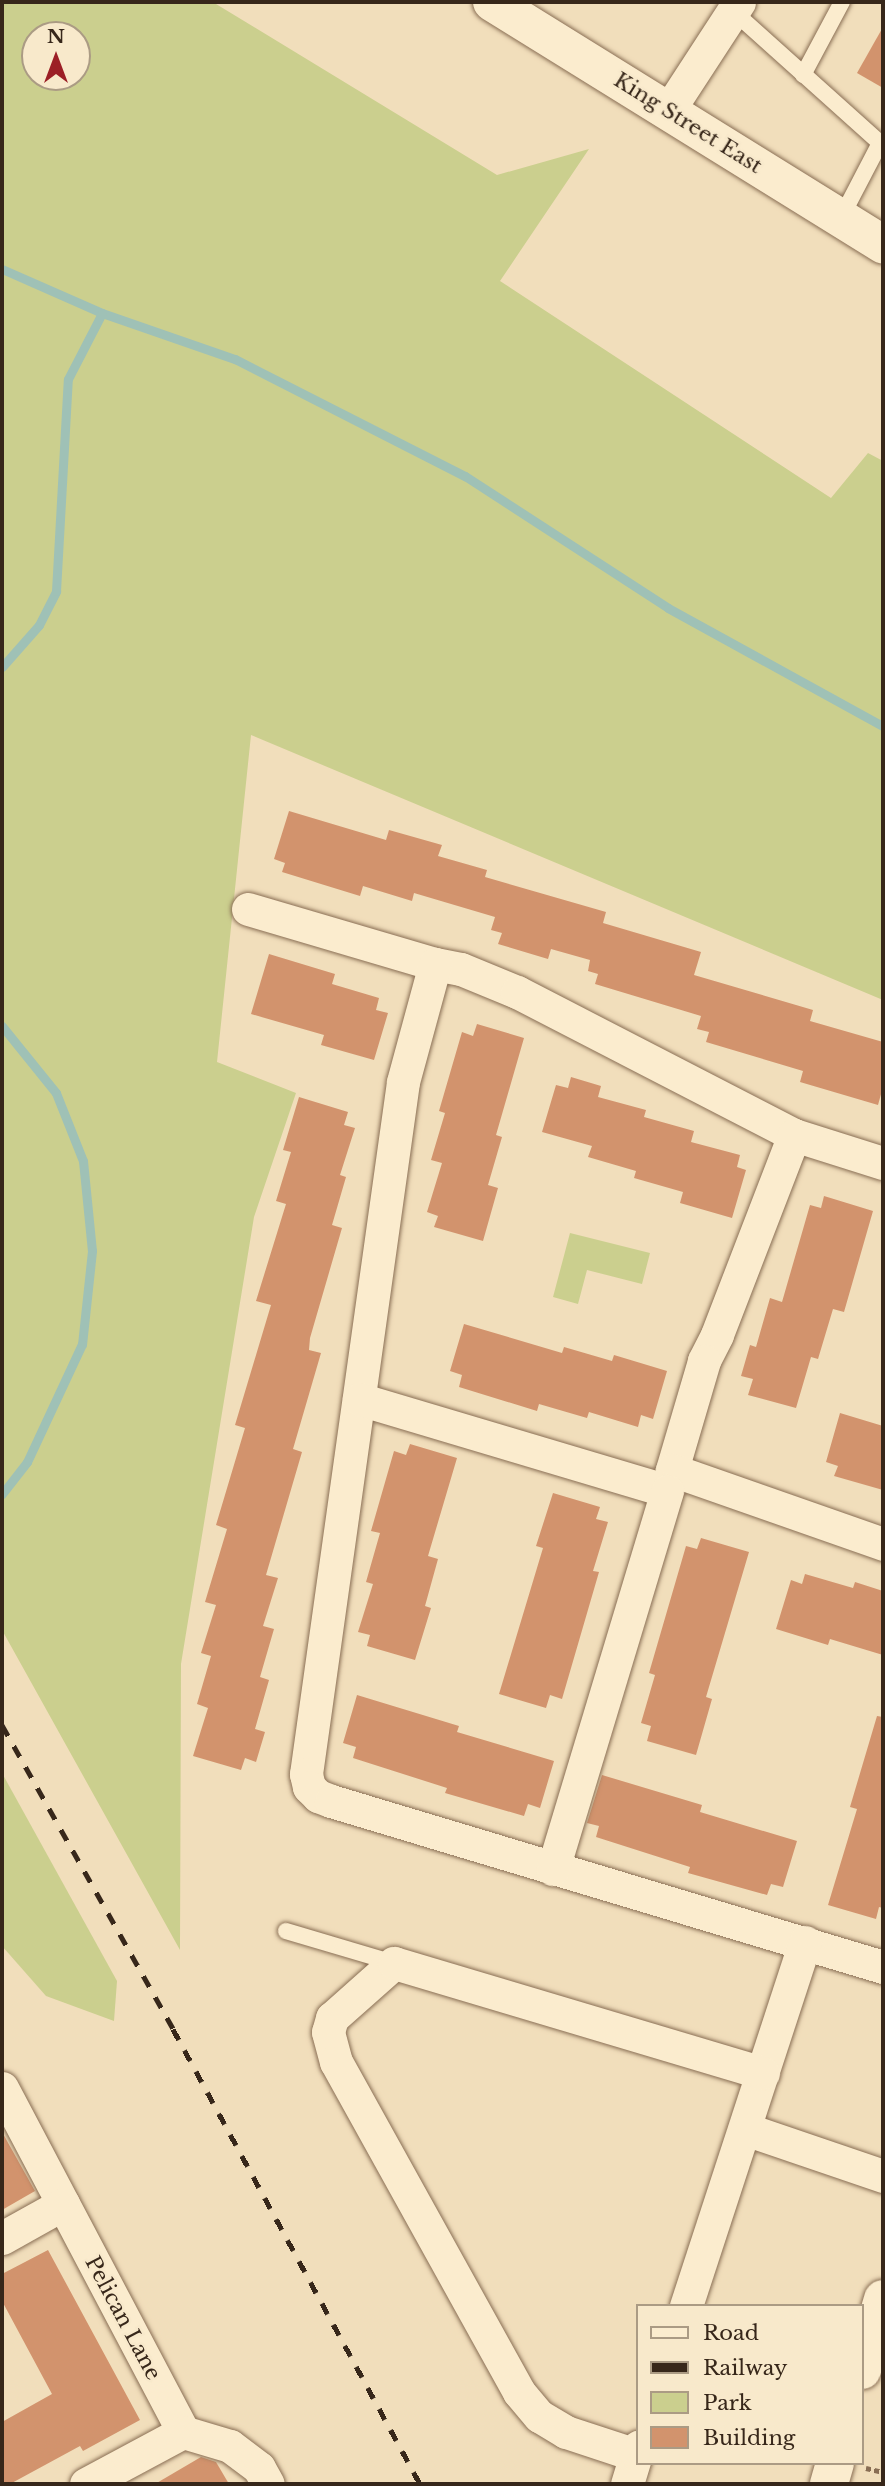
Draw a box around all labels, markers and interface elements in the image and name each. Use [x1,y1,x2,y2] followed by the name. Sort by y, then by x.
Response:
[21,21,91,91] north arrow
[47,25,65,48] text: N
[609,67,767,179] street label: King Street East
[80,2252,166,2384] street label: Pelican Lane
[636,2304,864,2465] legend
[703,2320,759,2346] text: Road
[703,2355,787,2381] text: Railway
[703,2390,752,2416] text: Park
[703,2425,795,2451] text: Building

